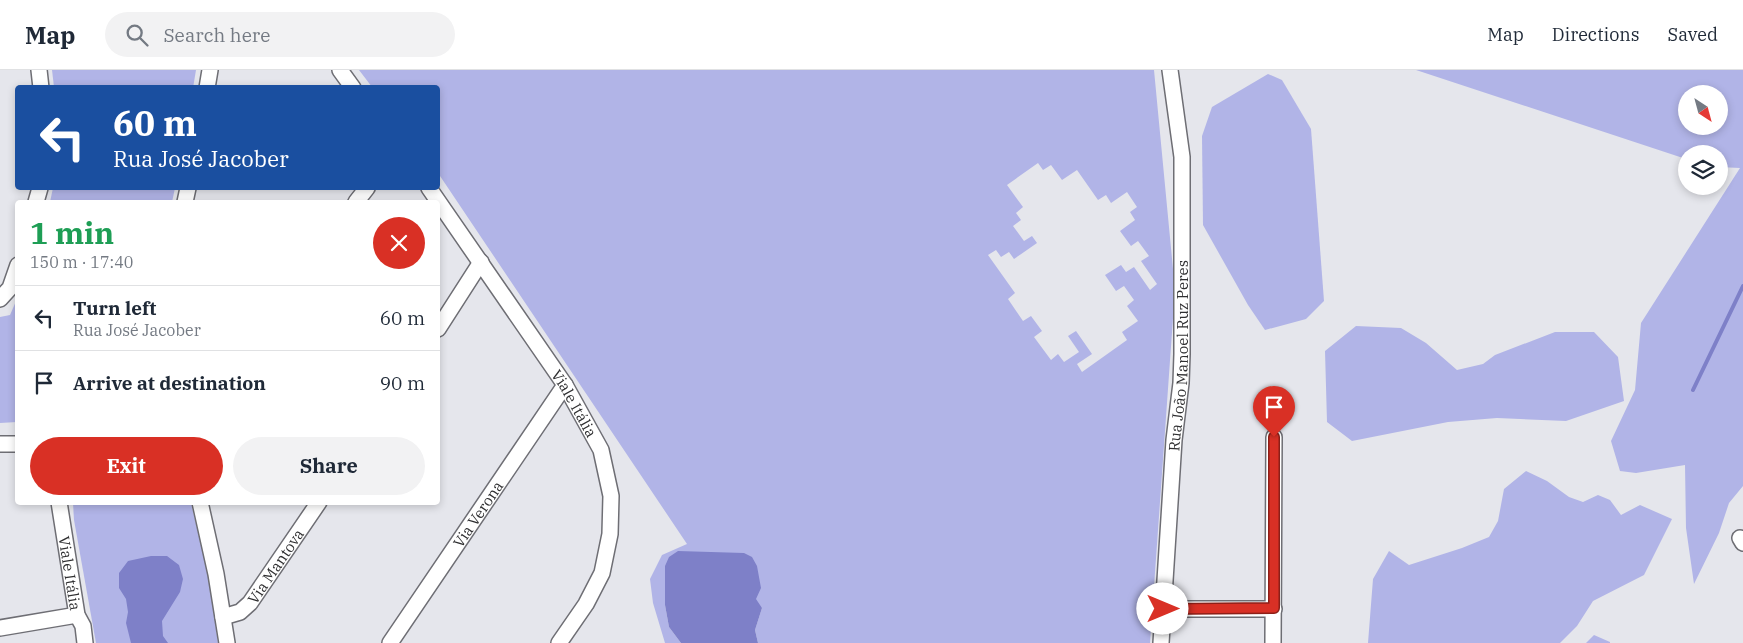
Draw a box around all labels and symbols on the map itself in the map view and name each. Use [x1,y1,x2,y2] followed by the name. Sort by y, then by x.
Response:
[1678,85,1728,135] north arrow
[1164,260,1192,452] street label: Rua João Manoel Ruz Peres
[548,366,601,440] street label: Viale Itália
[1253,386,1295,437] pin
[448,477,507,551] street label: Via Verona
[243,525,308,607] street label: Via Mantova
[55,535,86,612] street label: Viale Itália
[1136,582,1188,634] position arrow

